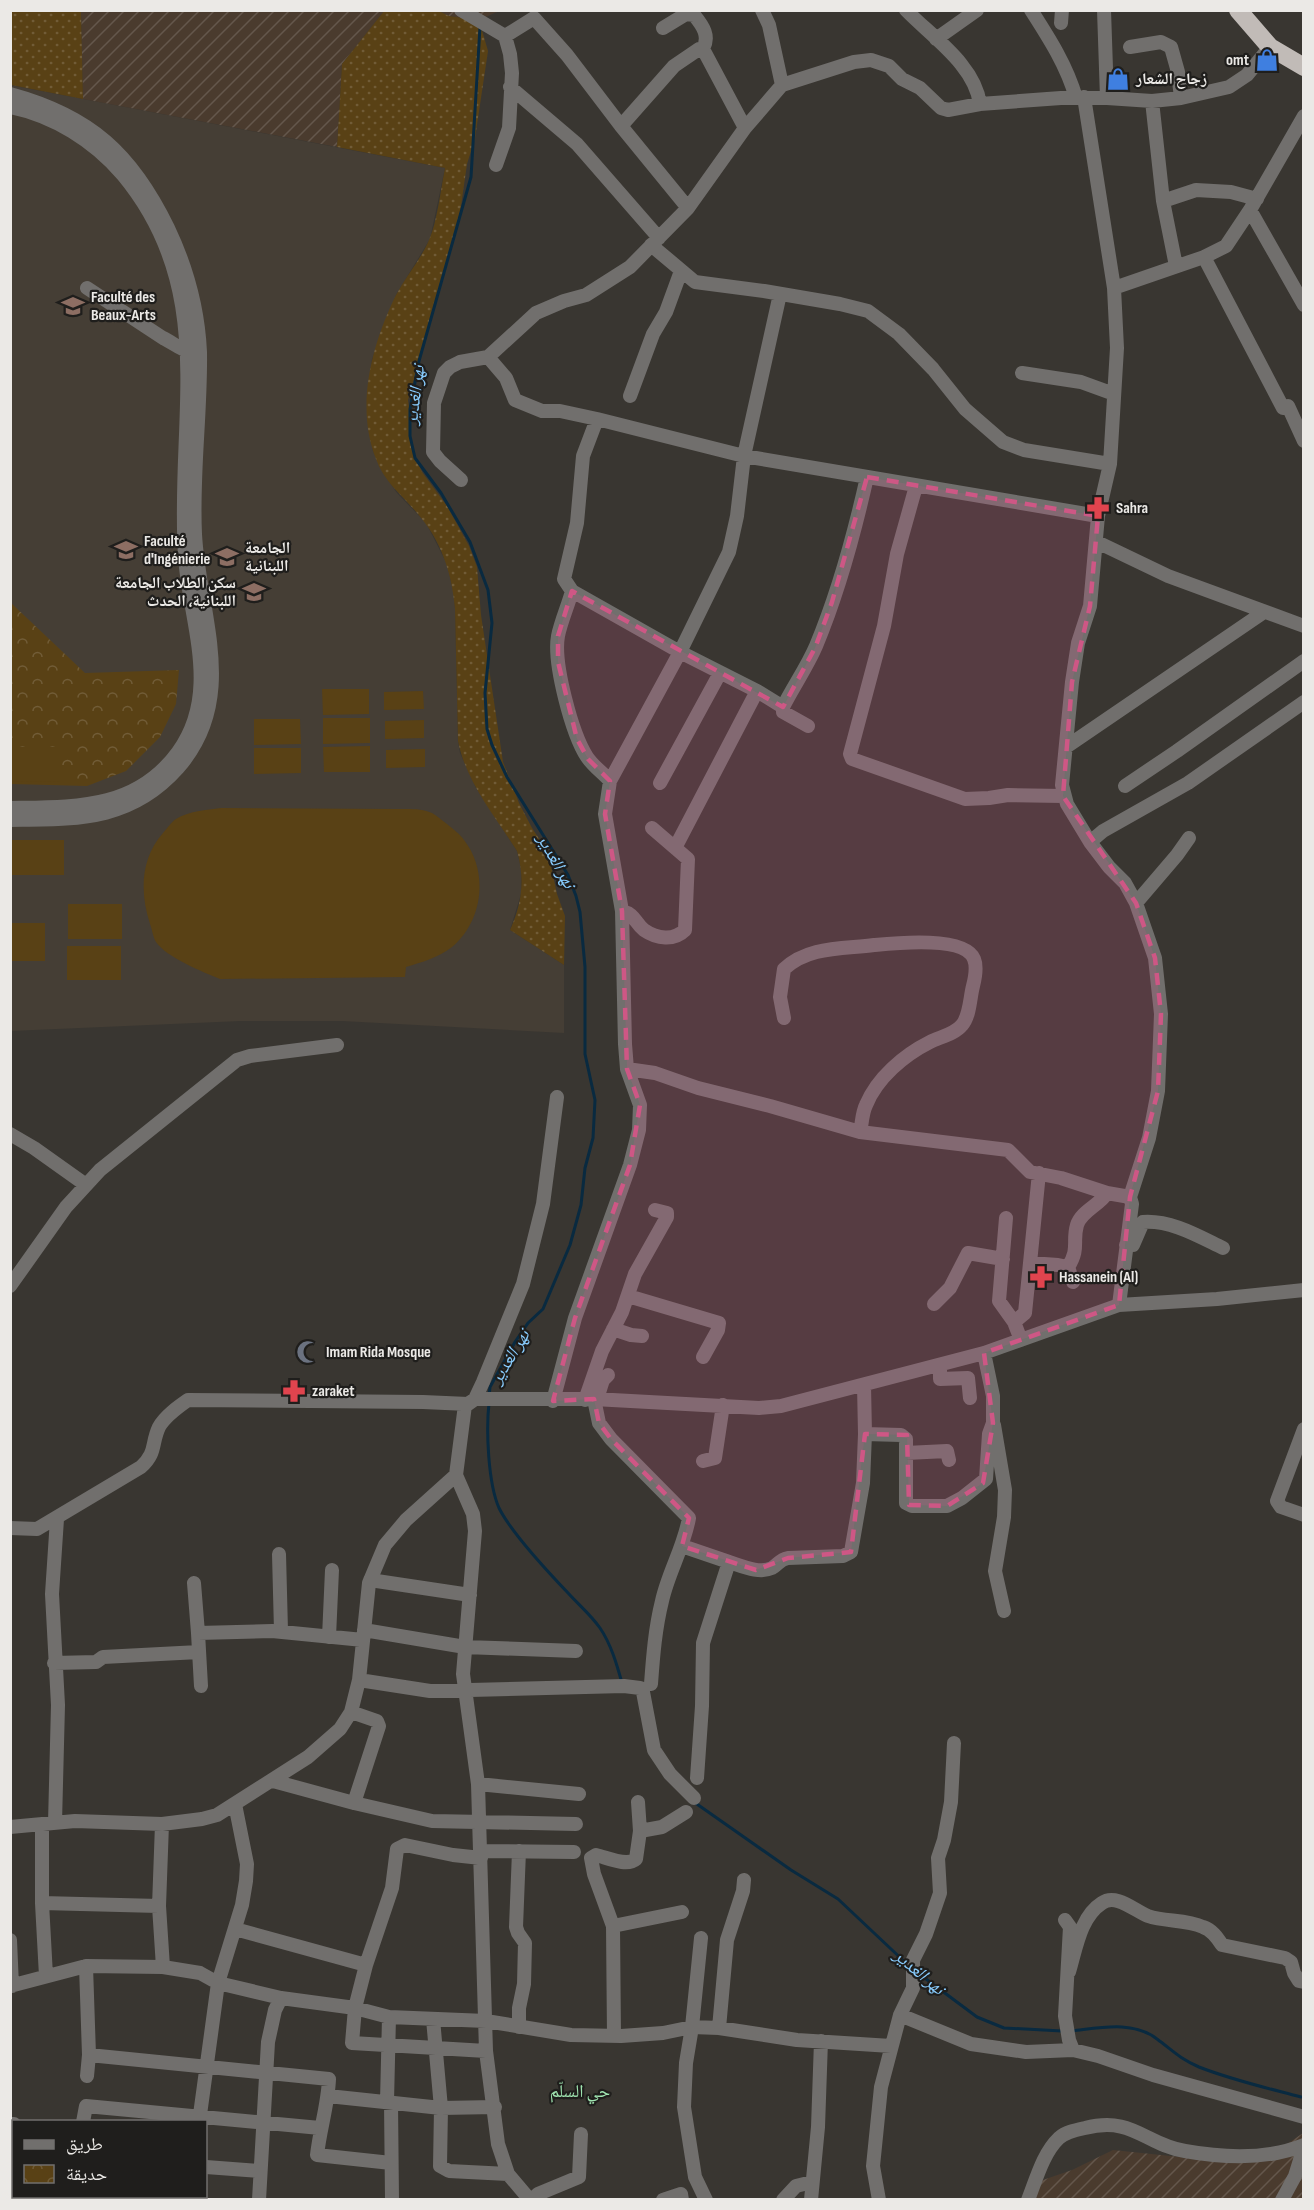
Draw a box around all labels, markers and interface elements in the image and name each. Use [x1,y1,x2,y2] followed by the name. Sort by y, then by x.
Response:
[1254,47,1280,73] shop icon: omt
[1226,51,1249,70] place label: omt
[1105,66,1131,92] shop icon: زجاح الشعار
[1135,70,1207,89] place label: زجاح الشعار
[91,288,156,325] place label: Faculté des Beaux-Arts
[60,293,86,319] school or university icon: Faculté des Beaux-Arts
[401,361,429,428] water label: نهر الغدير
[1085,495,1111,521] pharmacy icon: Sahra
[1116,499,1148,518] place label: Sahra
[144,532,210,569] place label: Faculté d'Ingénierie
[113,537,139,563] school or university icon: Faculté d'Ingénierie
[245,539,290,576] place label: الجامعة اللبنانية
[214,544,240,570] school or university icon: الجامعة اللبنانية
[115,574,236,611] place label: سكن الطلاب الجامعة اللبنانية، الحدث
[241,579,267,605] school or university icon: سكن الطلاب الجامعة اللبنانية، الحدث
[531,828,581,895] water label: نهر الغدير
[1028,1264,1054,1290] pharmacy icon: Hassanein (Al)
[1059,1268,1138,1287] place label: Hassanein (Al)
[485,1323,536,1390] water label: نهر الغدير
[295,1339,321,1365] mosque icon: Imam Rida Mosque
[326,1343,431,1362] place label: Imam Rida Mosque
[281,1378,307,1404] pharmacy icon: zaraket
[312,1382,355,1401] place label: zaraket
[888,1944,951,2001] water label: نهر الغدير
[550,2081,610,2105] district label: حي السلّم
[12,2120,207,2198] legend
[66,2134,103,2155] text: طريق
[66,2164,107,2185] text: حديقة

